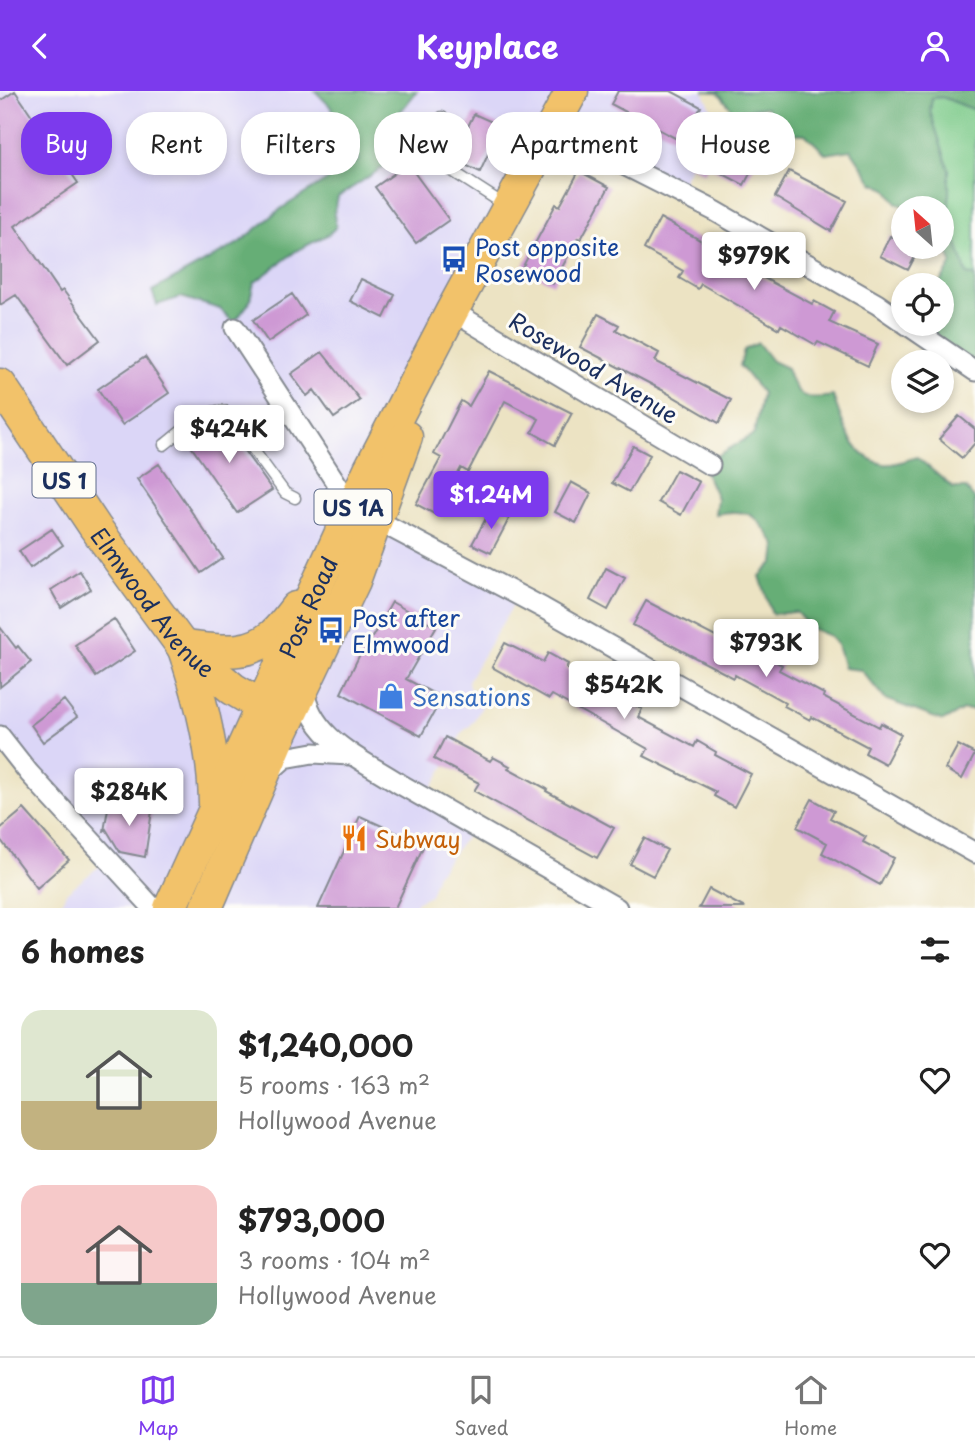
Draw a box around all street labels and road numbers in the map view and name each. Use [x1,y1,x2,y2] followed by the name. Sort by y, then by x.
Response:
[503,303,685,431] street label: Rosewood Avenue
[32,463,96,497] road number: US 1
[314,489,392,525] road number: US 1A
[83,519,223,685] street label: Elmwood Avenue
[269,550,346,663] street label: Post Road

